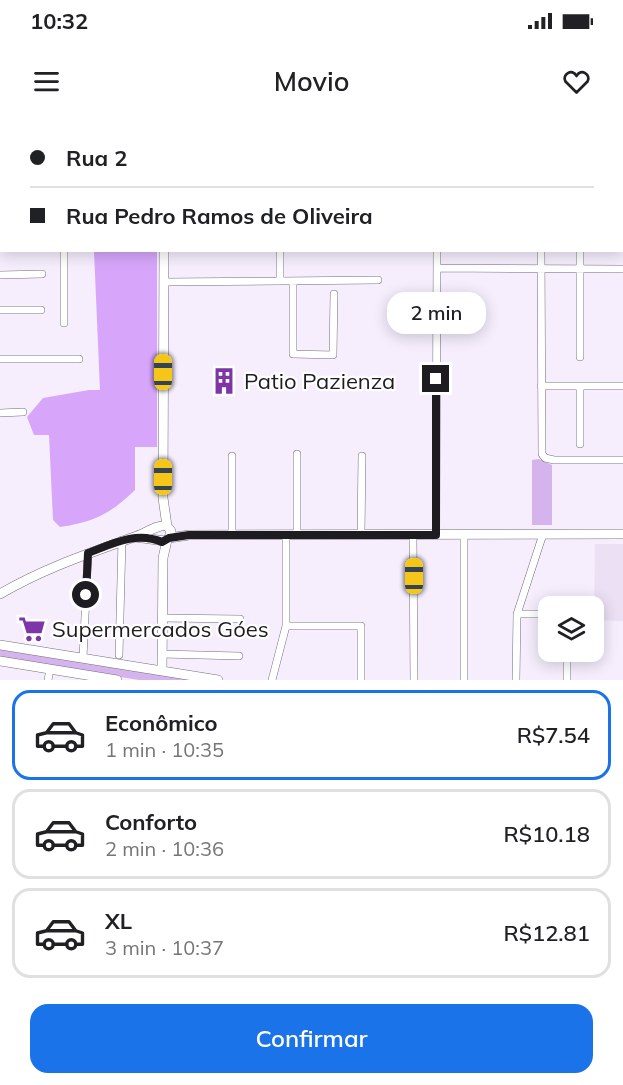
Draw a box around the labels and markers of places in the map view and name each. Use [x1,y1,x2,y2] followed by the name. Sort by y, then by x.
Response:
[209,366,239,396] building icon: Patio Pazienza
[244,367,395,395] place label: Patio Pazienza
[17,614,47,644] supermarket icon: Supermercados Góes
[52,615,269,643] place label: Supermercados Góes

